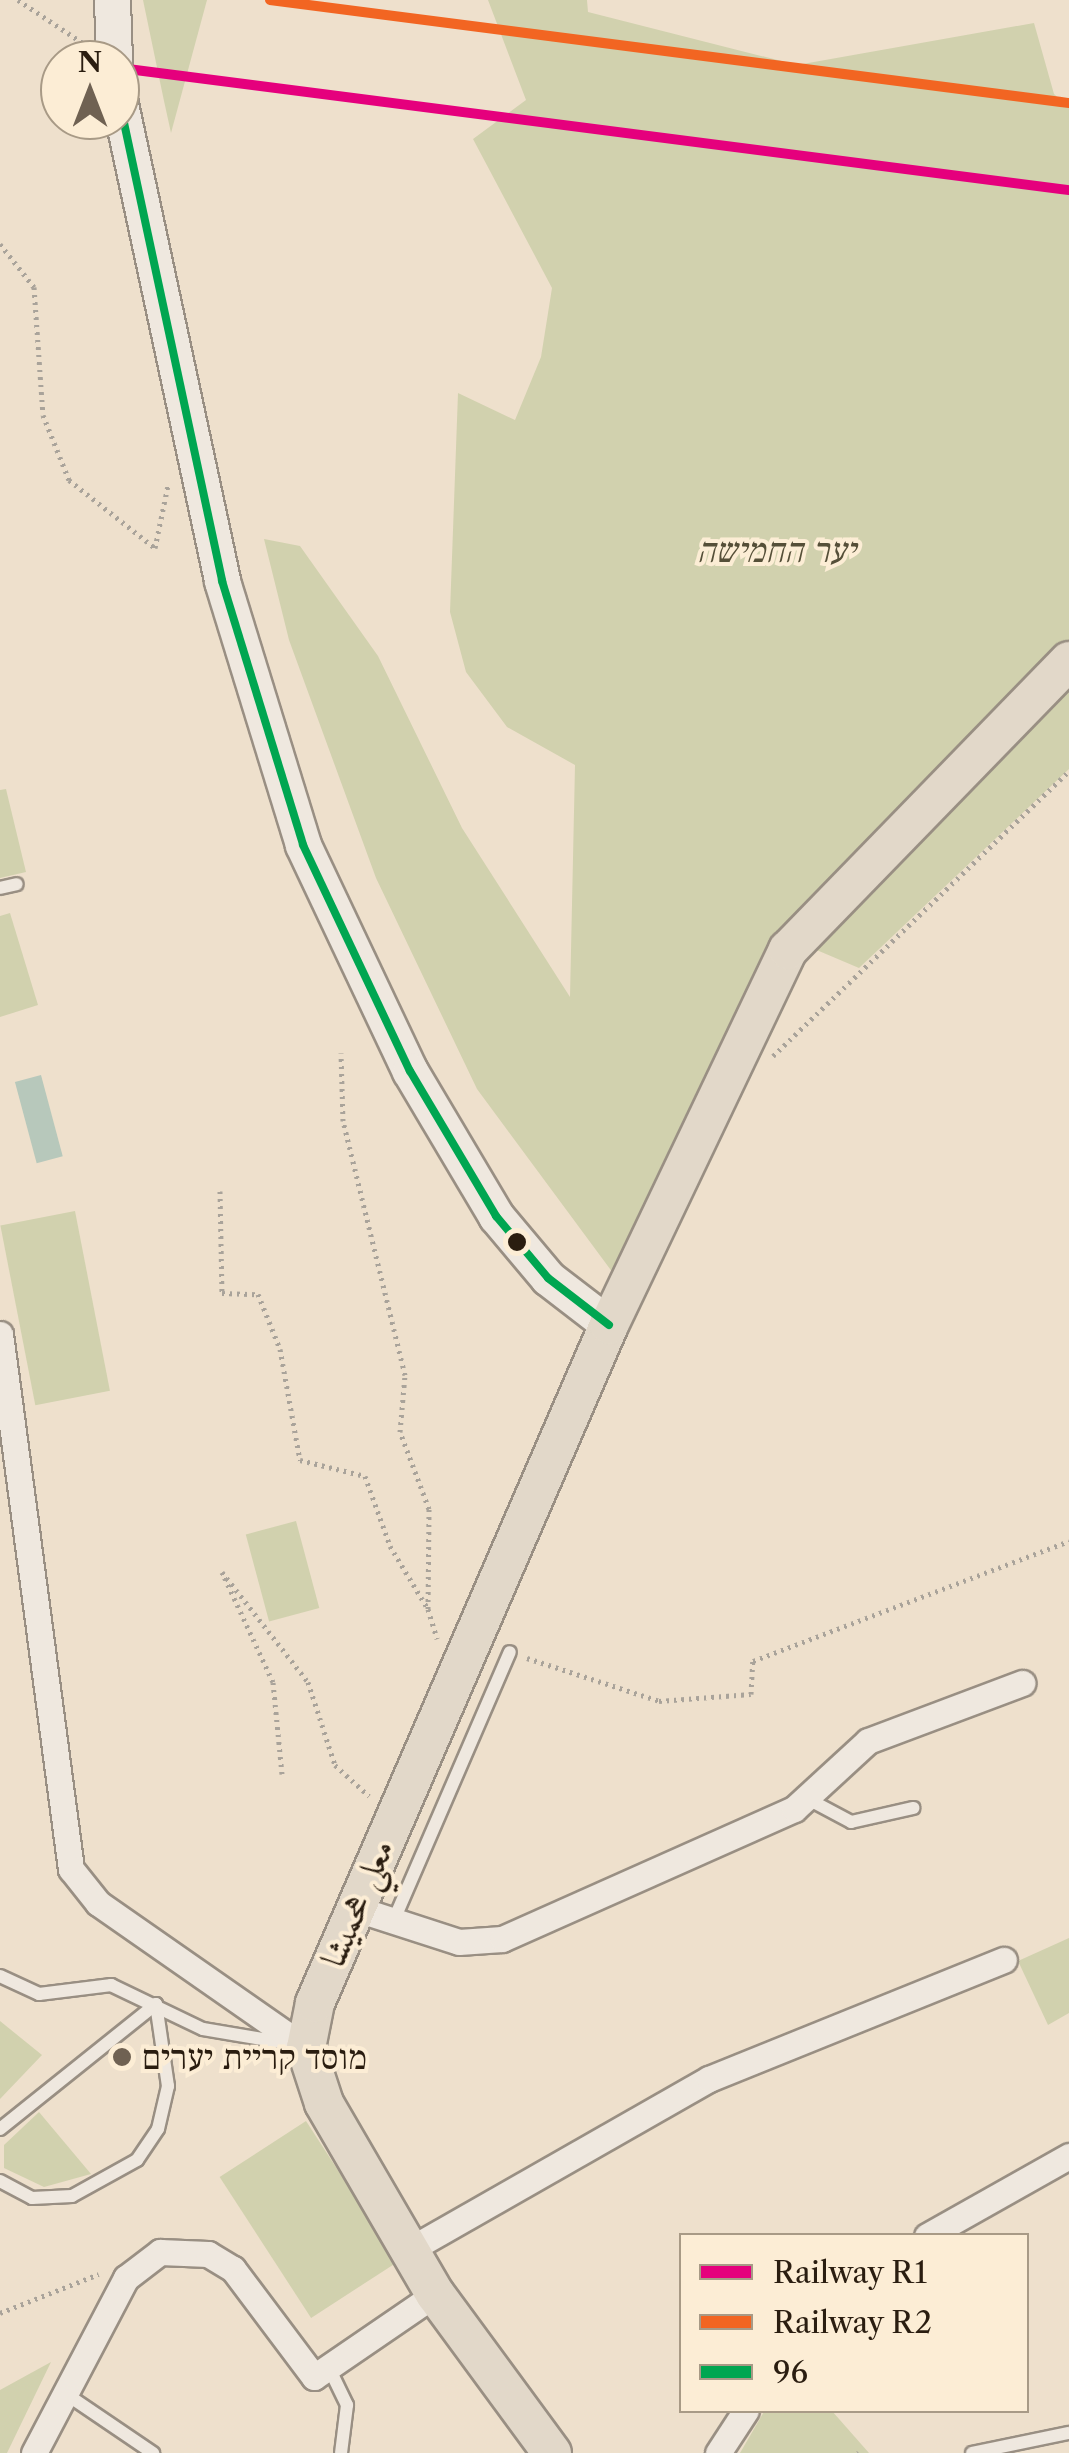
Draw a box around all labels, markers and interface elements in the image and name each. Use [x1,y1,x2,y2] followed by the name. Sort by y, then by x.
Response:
[40,40,140,140] north arrow
[78,45,102,79] text: N
[697,529,855,571] park label: יער החמישה
[507,1232,527,1252] unlabelled marker
[311,1833,403,1973] street label: معلي هحميشا
[142,2036,367,2078] place label: מוסד קריית יערים
[111,2046,133,2068] marker: מוסד קריית יערים
[679,2233,1029,2413] legend
[773,2254,927,2291] text: Railway R1
[773,2304,932,2341] text: Railway R2
[773,2354,808,2391] text: 96

